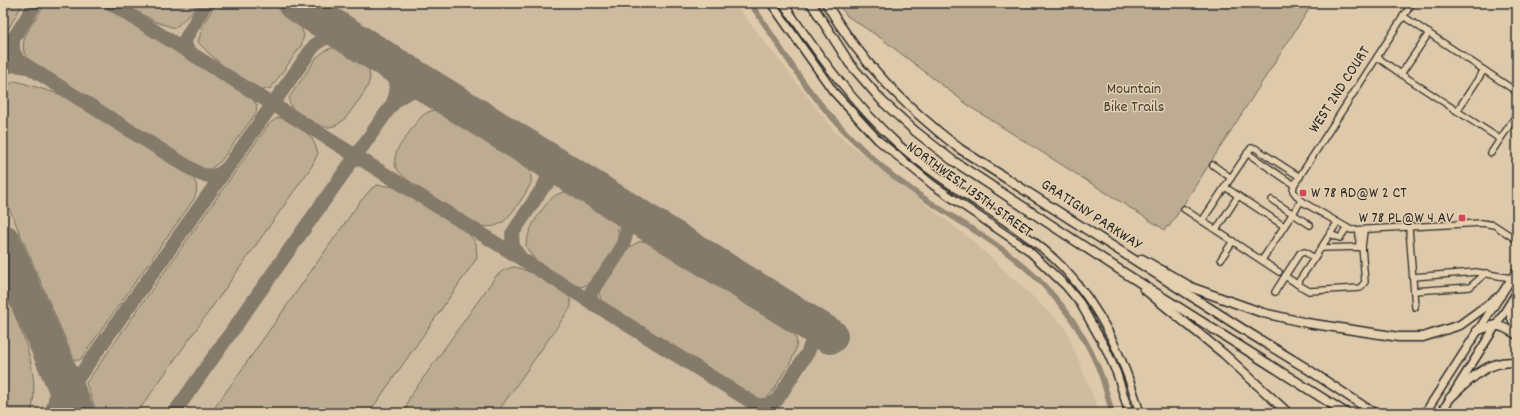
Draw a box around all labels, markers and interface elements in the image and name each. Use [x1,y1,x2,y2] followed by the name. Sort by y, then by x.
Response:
[1303,42,1377,138] street label: WEST 2ND COURT
[1103,78,1165,119] park label: Mountain Bike Trails
[901,136,1038,244] street label: NORTHWEST 135TH STREET
[1036,174,1147,257] street label: GRATIGNY PARKWAY
[1311,182,1407,205] place label: W 78 RD@W 2 CT
[1298,188,1308,198] marker: W 78 RD@W 2 CT
[1359,207,1454,230] place label: W 78 PL@W 4 AV
[1457,213,1467,223] marker: W 78 PL@W 4 AV

